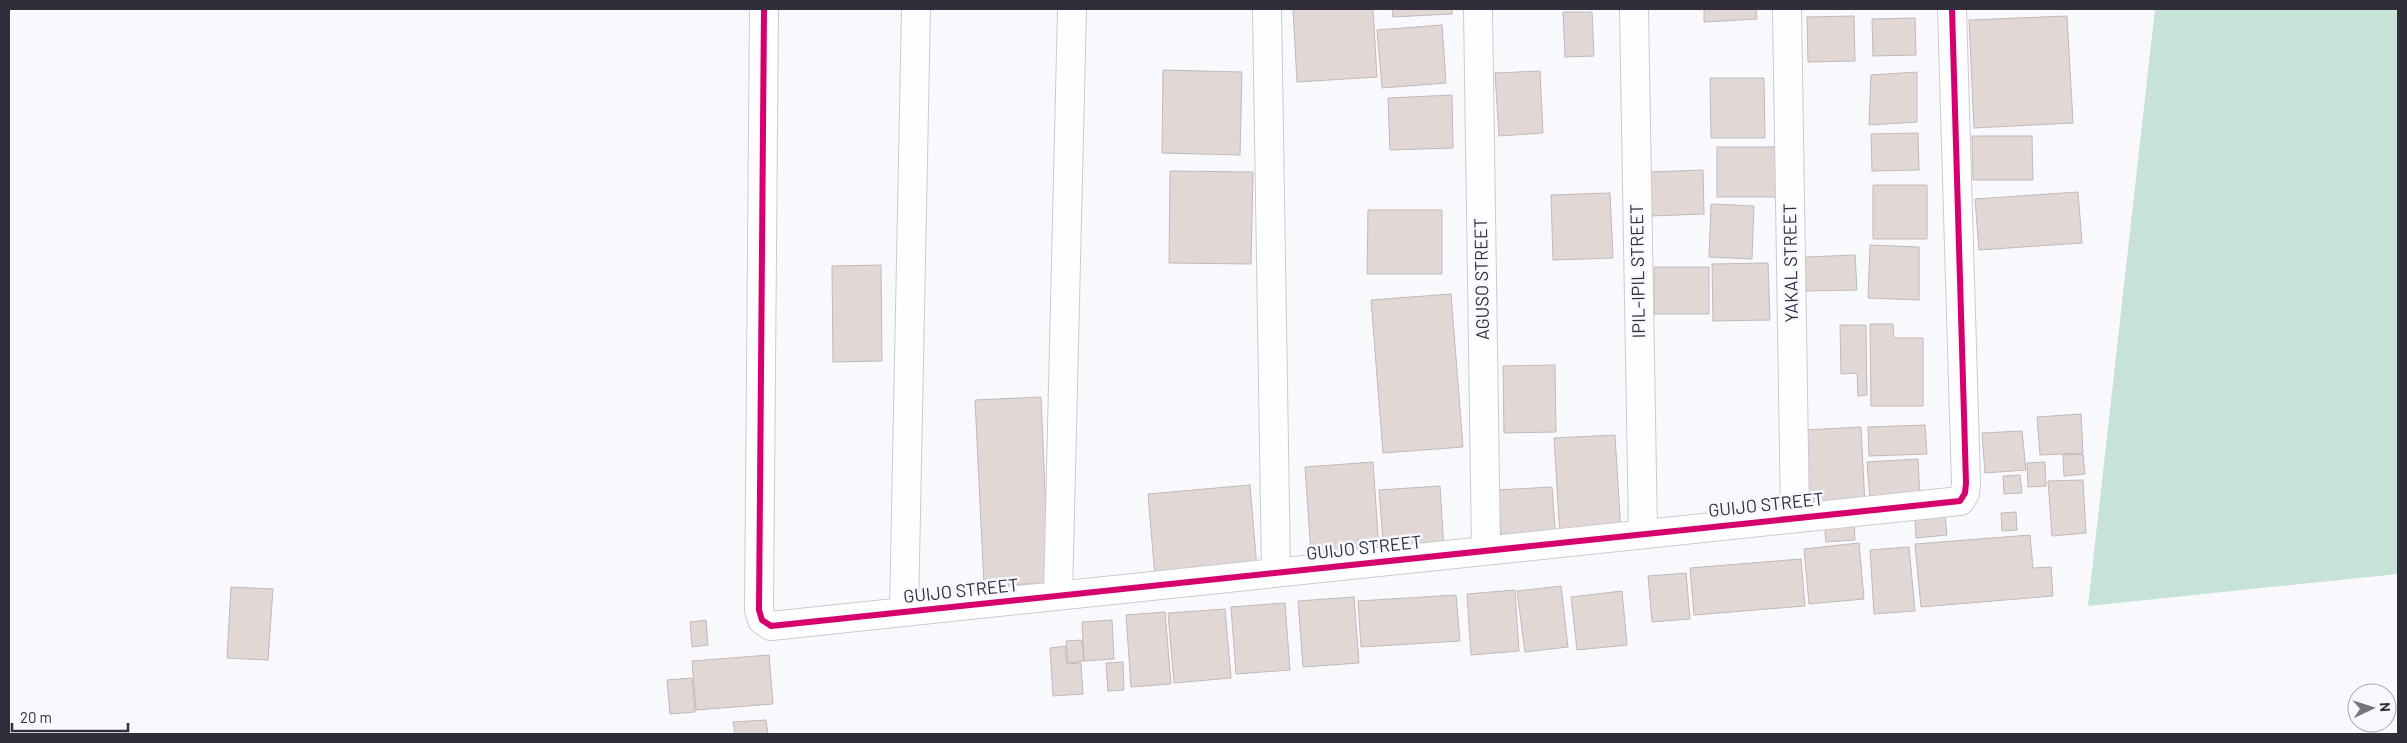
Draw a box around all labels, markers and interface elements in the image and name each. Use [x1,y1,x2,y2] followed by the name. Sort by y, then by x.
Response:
[1778,203,1802,323] street label: YAKAL STREET
[1625,204,1649,338] street label: IPIL-IPIL STREET
[1469,218,1493,340] street label: AGUSO STREET
[1707,487,1825,521] street label: GUIJO STREET
[1305,530,1423,564] street label: GUIJO STREET
[902,573,1020,607] street label: GUIJO STREET
[2347,683,2397,733] north arrow
[12,700,129,732] scale bar
[2377,702,2394,712] text: N
[20,708,52,726] text: 20 m

